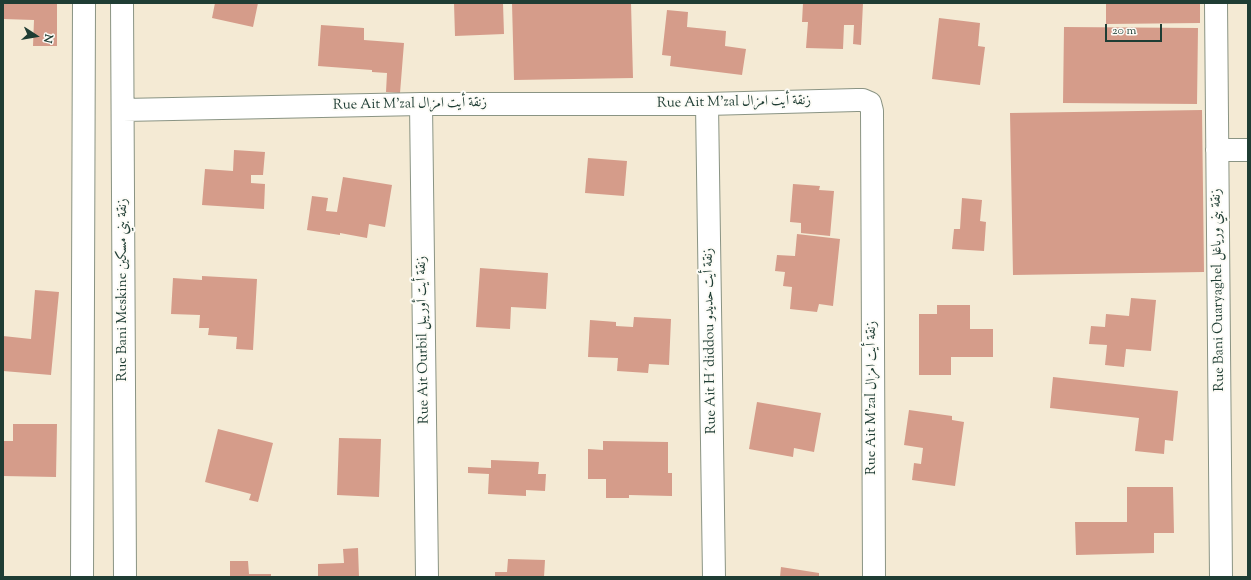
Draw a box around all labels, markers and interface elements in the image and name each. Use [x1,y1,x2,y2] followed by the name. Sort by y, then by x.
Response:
[16,16,56,56] north arrow
[1107,16,1164,42] scale bar
[1112,22,1136,40] text: 20 m
[39,33,56,44] text: N
[657,93,811,113] street label: Rue Ait M'zal زنقة أيت امزال
[333,95,487,115] street label: Rue Ait M'zal زنقة أيت امزال
[1209,188,1229,392] street label: Rue Bani Ouaryaghel زنقة بني ورياغل
[116,199,132,381] street label: Rue Bani Meskine زنقة بني مسكين
[701,248,721,434] street label: Rue Ait H´diddou زنقة أيت حديدو
[414,256,434,424] street label: Rue Ait Ourbil زنقة أيت أوريبل
[865,321,881,475] street label: Rue Ait M'zal زنقة أيت امزال

